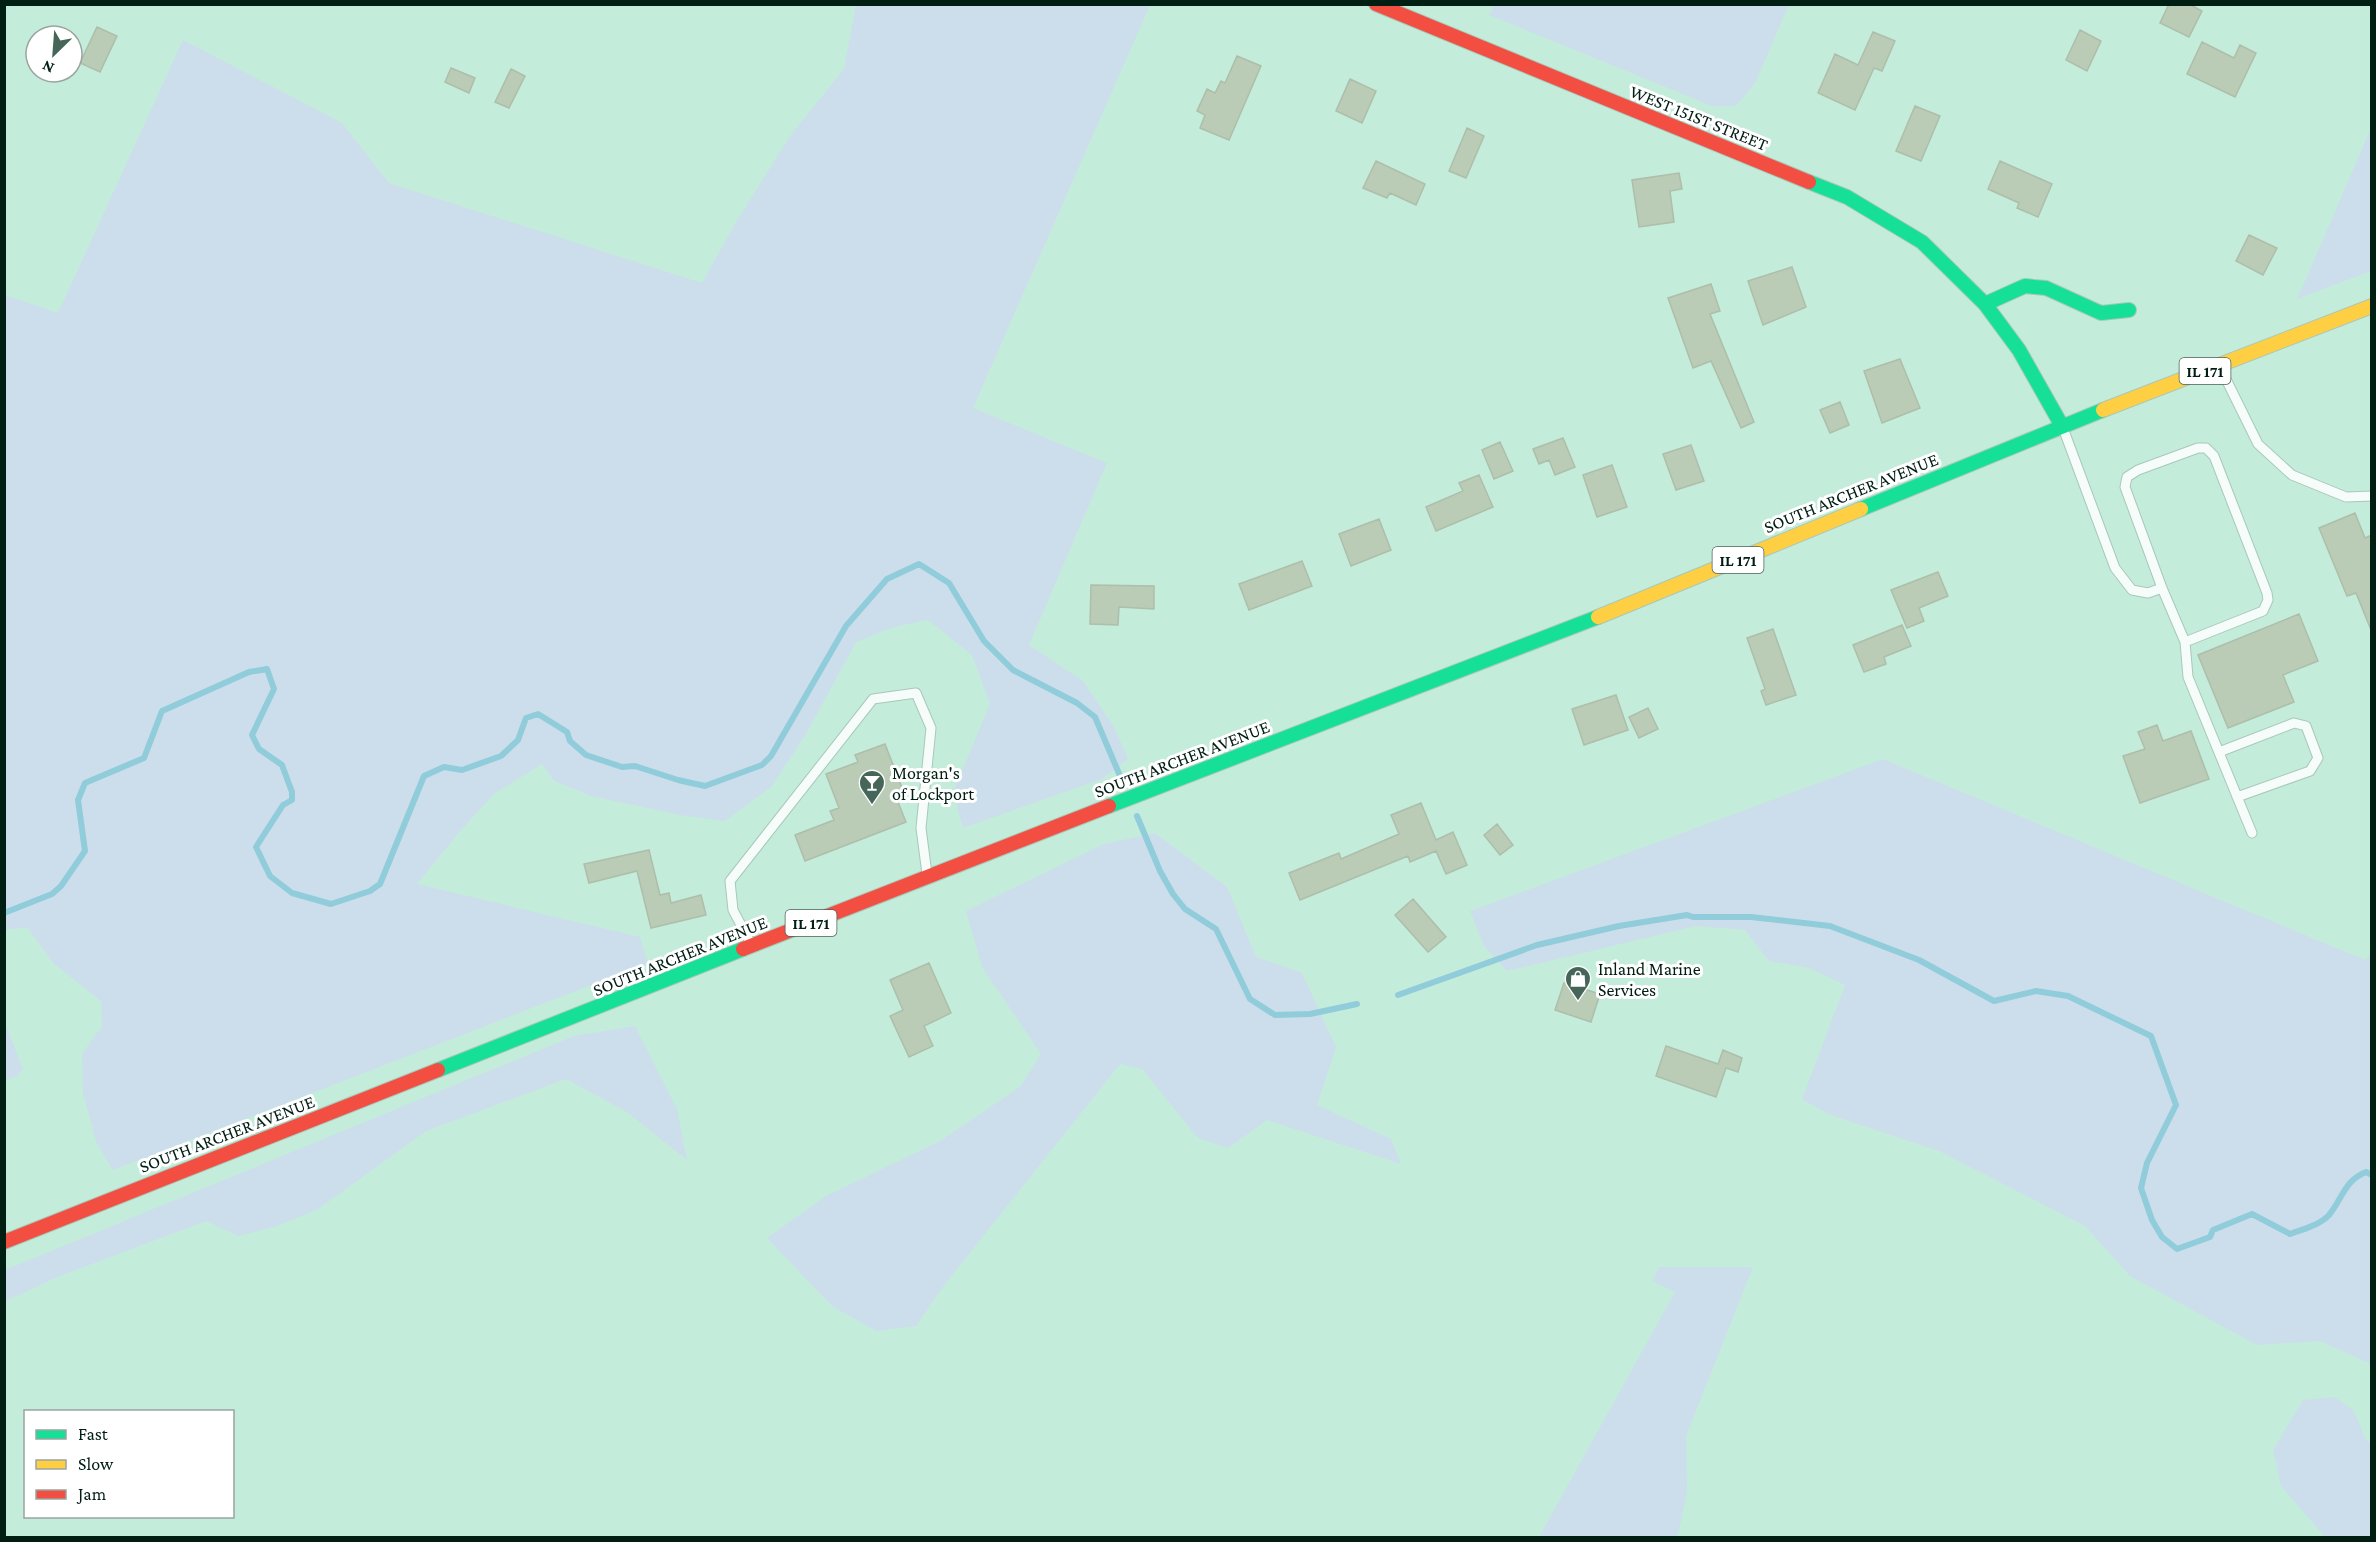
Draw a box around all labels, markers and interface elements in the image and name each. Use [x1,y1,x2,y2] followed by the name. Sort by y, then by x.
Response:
[24,24,84,84] north arrow
[39,57,56,77] text: N
[1627,81,1771,155] street label: WEST 151ST STREET
[2180,358,2230,384] road number: IL 171
[1761,449,1941,537] street label: SOUTH ARCHER AVENUE
[1712,547,1764,573] road number: IL 171
[1092,716,1273,802] street label: SOUTH ARCHER AVENUE
[892,763,975,804] place label: Morgan's of Lockport
[857,768,887,806] bar icon: Morgan's of Lockport
[786,910,836,936] road number: IL 171
[590,912,770,1000] street label: SOUTH ARCHER AVENUE
[1598,959,1701,1000] place label: Inland Marine Services
[1563,964,1593,1002] shop icon: Inland Marine Services
[137,1091,318,1177] street label: SOUTH ARCHER AVENUE
[24,1410,234,1518] legend
[78,1424,109,1444] text: Fast
[78,1454,114,1474] text: Slow
[76,1484,107,1504] text: Jam

